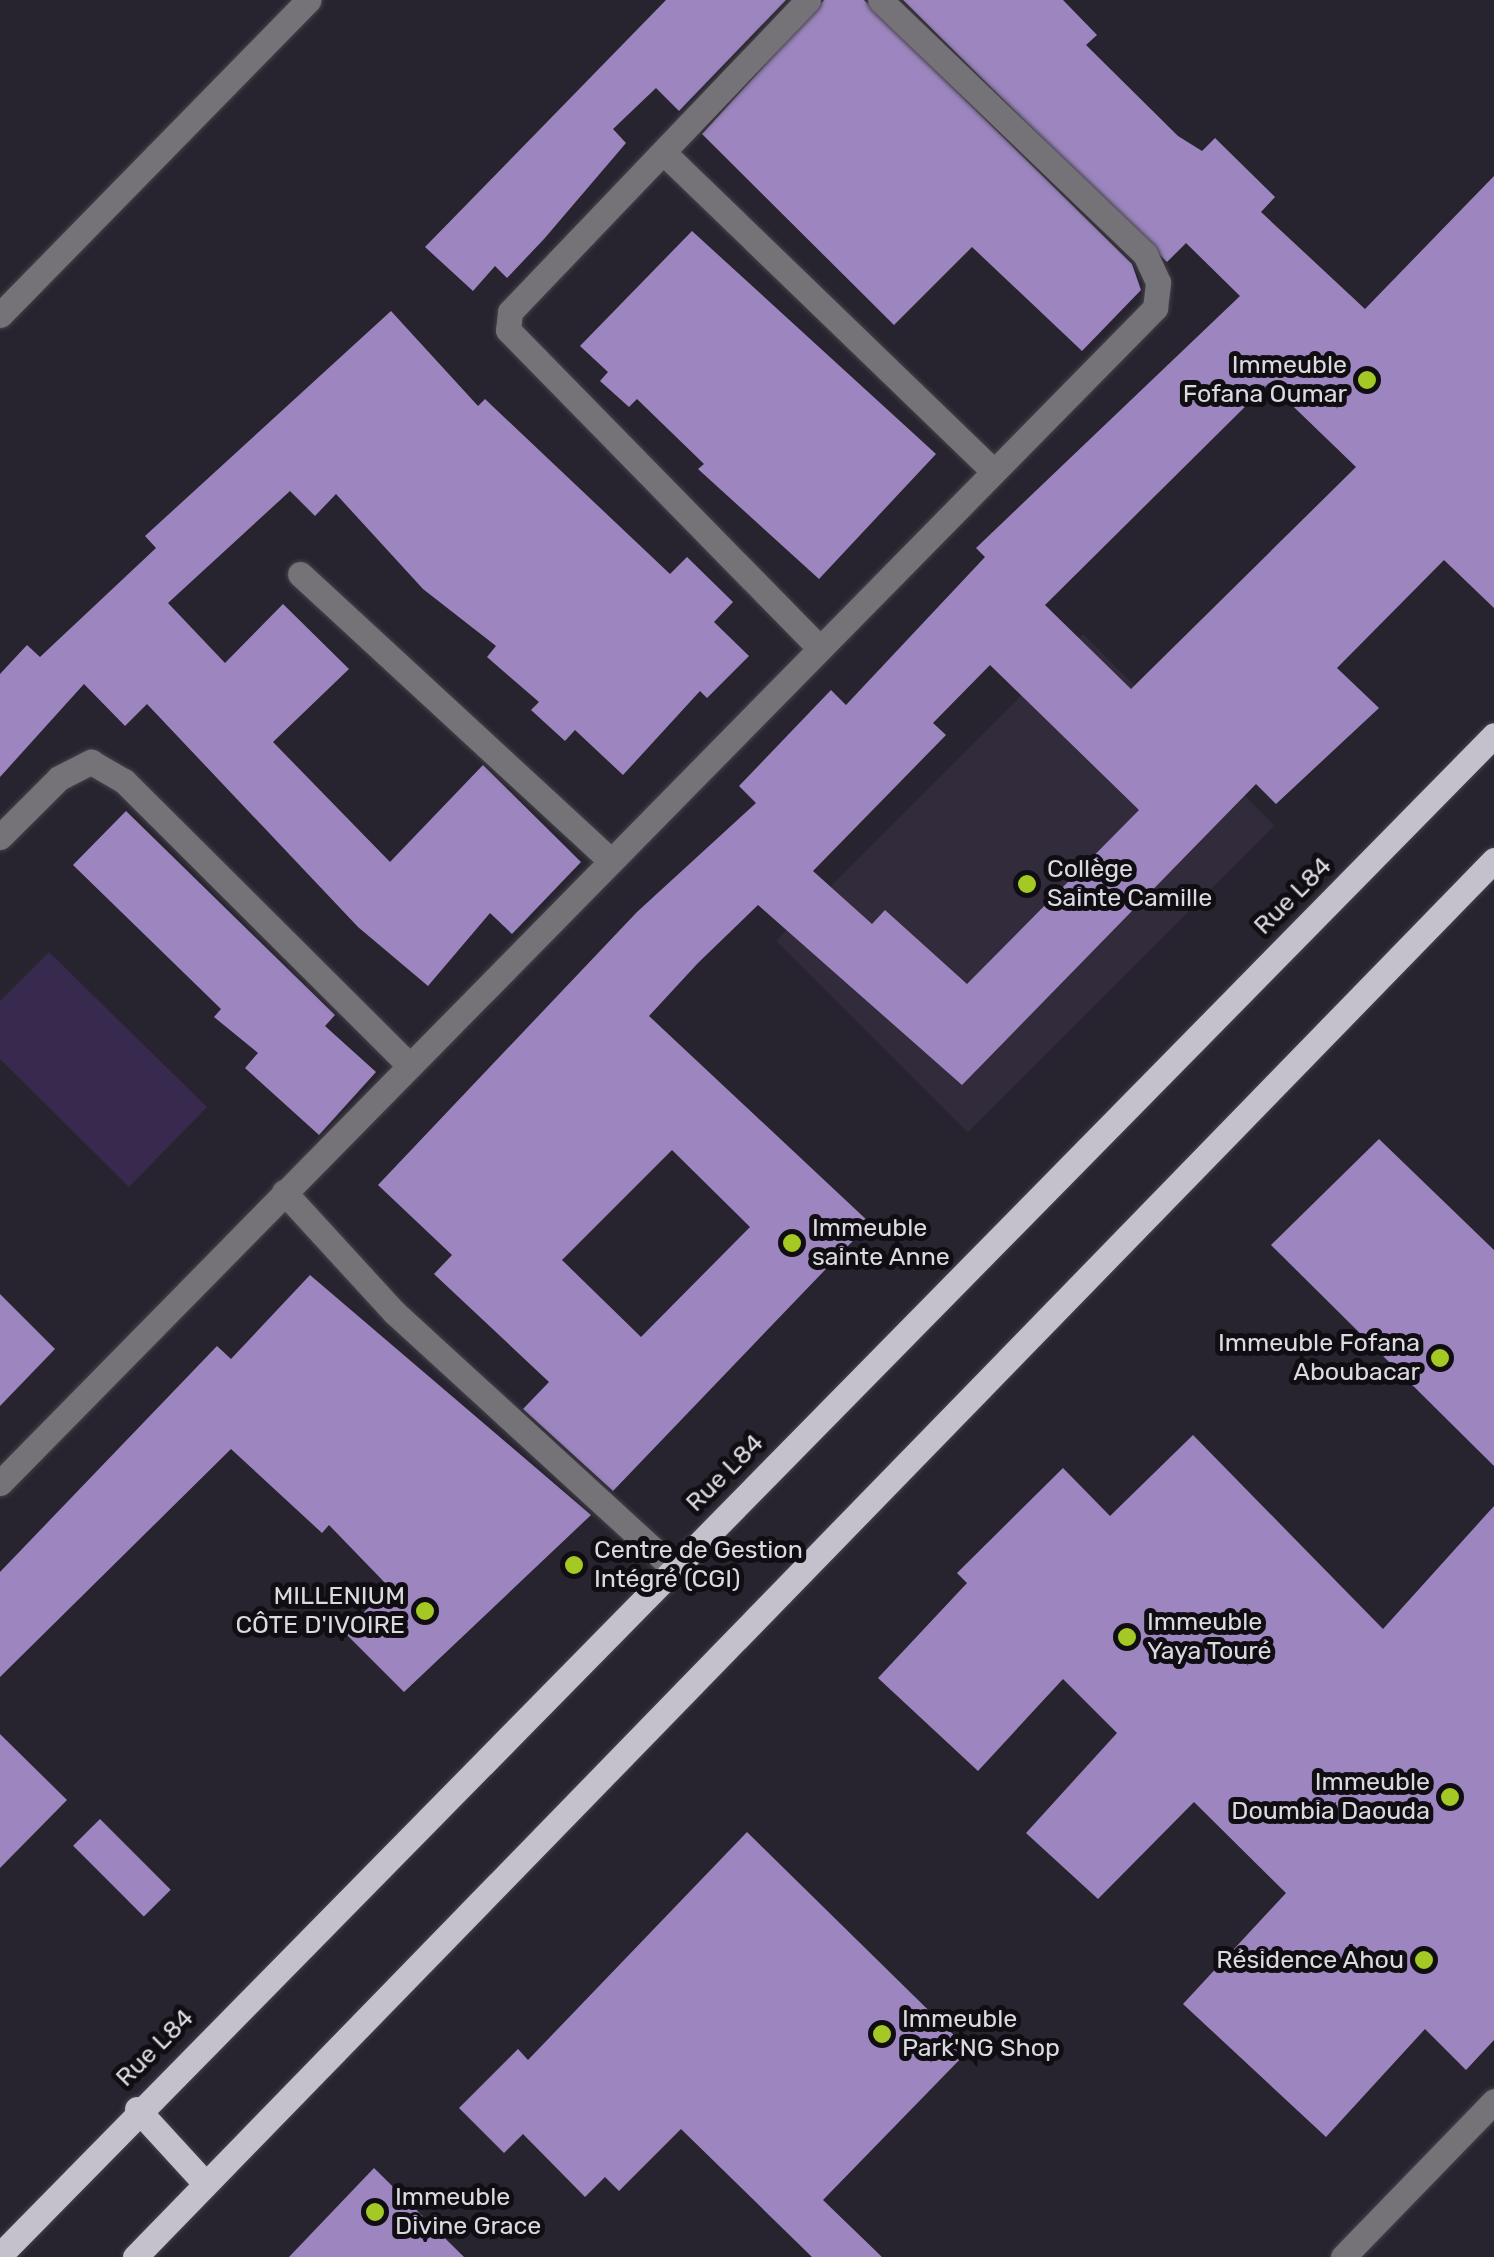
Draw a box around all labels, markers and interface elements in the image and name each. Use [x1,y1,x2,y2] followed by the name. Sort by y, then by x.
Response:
[1183,351,1347,410] place label: Immeuble Fofana Oumar
[1356,369,1378,391] marker: Immeuble Fofana Oumar
[1248,851,1338,941] street label: Rue L84
[1047,855,1212,914] place label: Collège Sainte Camille
[1016,873,1038,895] marker: Collège Sainte Camille
[812,1214,951,1273] place label: Immeuble sainte Anne
[781,1232,803,1254] marker: Immeuble sainte Anne
[1218,1329,1420,1388] place label: Immeuble Fofana Aboubacar
[1429,1347,1451,1369] marker: Immeuble Fofana Aboubacar
[680,1428,770,1518] street label: Rue L84
[594,1536,803,1595] place label: Centre de Gestion Intégré (CGI)
[563,1554,585,1576] marker: Centre de Gestion Intégré (CGI)
[235,1582,405,1641] place label: MILLENIUM CÔTE D'IVOIRE
[414,1600,436,1622] marker: MILLENIUM CÔTE D'IVOIRE
[1147,1608,1272,1667] place label: Immeuble Yaya Touré
[1116,1626,1138,1648] marker: Immeuble Yaya Touré
[1231,1768,1430,1827] place label: Immeuble Doumbia Daouda
[1439,1786,1461,1808] marker: Immeuble Doumbia Daouda
[1216,1945,1404,1975] place label: Résidence Ahou
[1413,1949,1435,1971] marker: Résidence Ahou
[110,2003,200,2093] street label: Rue L84
[902,2005,1060,2064] place label: Immeuble Park'NG Shop
[871,2023,893,2045] marker: Immeuble Park'NG Shop
[395,2183,541,2242] place label: Immeuble Divine Grace
[364,2201,386,2223] marker: Immeuble Divine Grace

